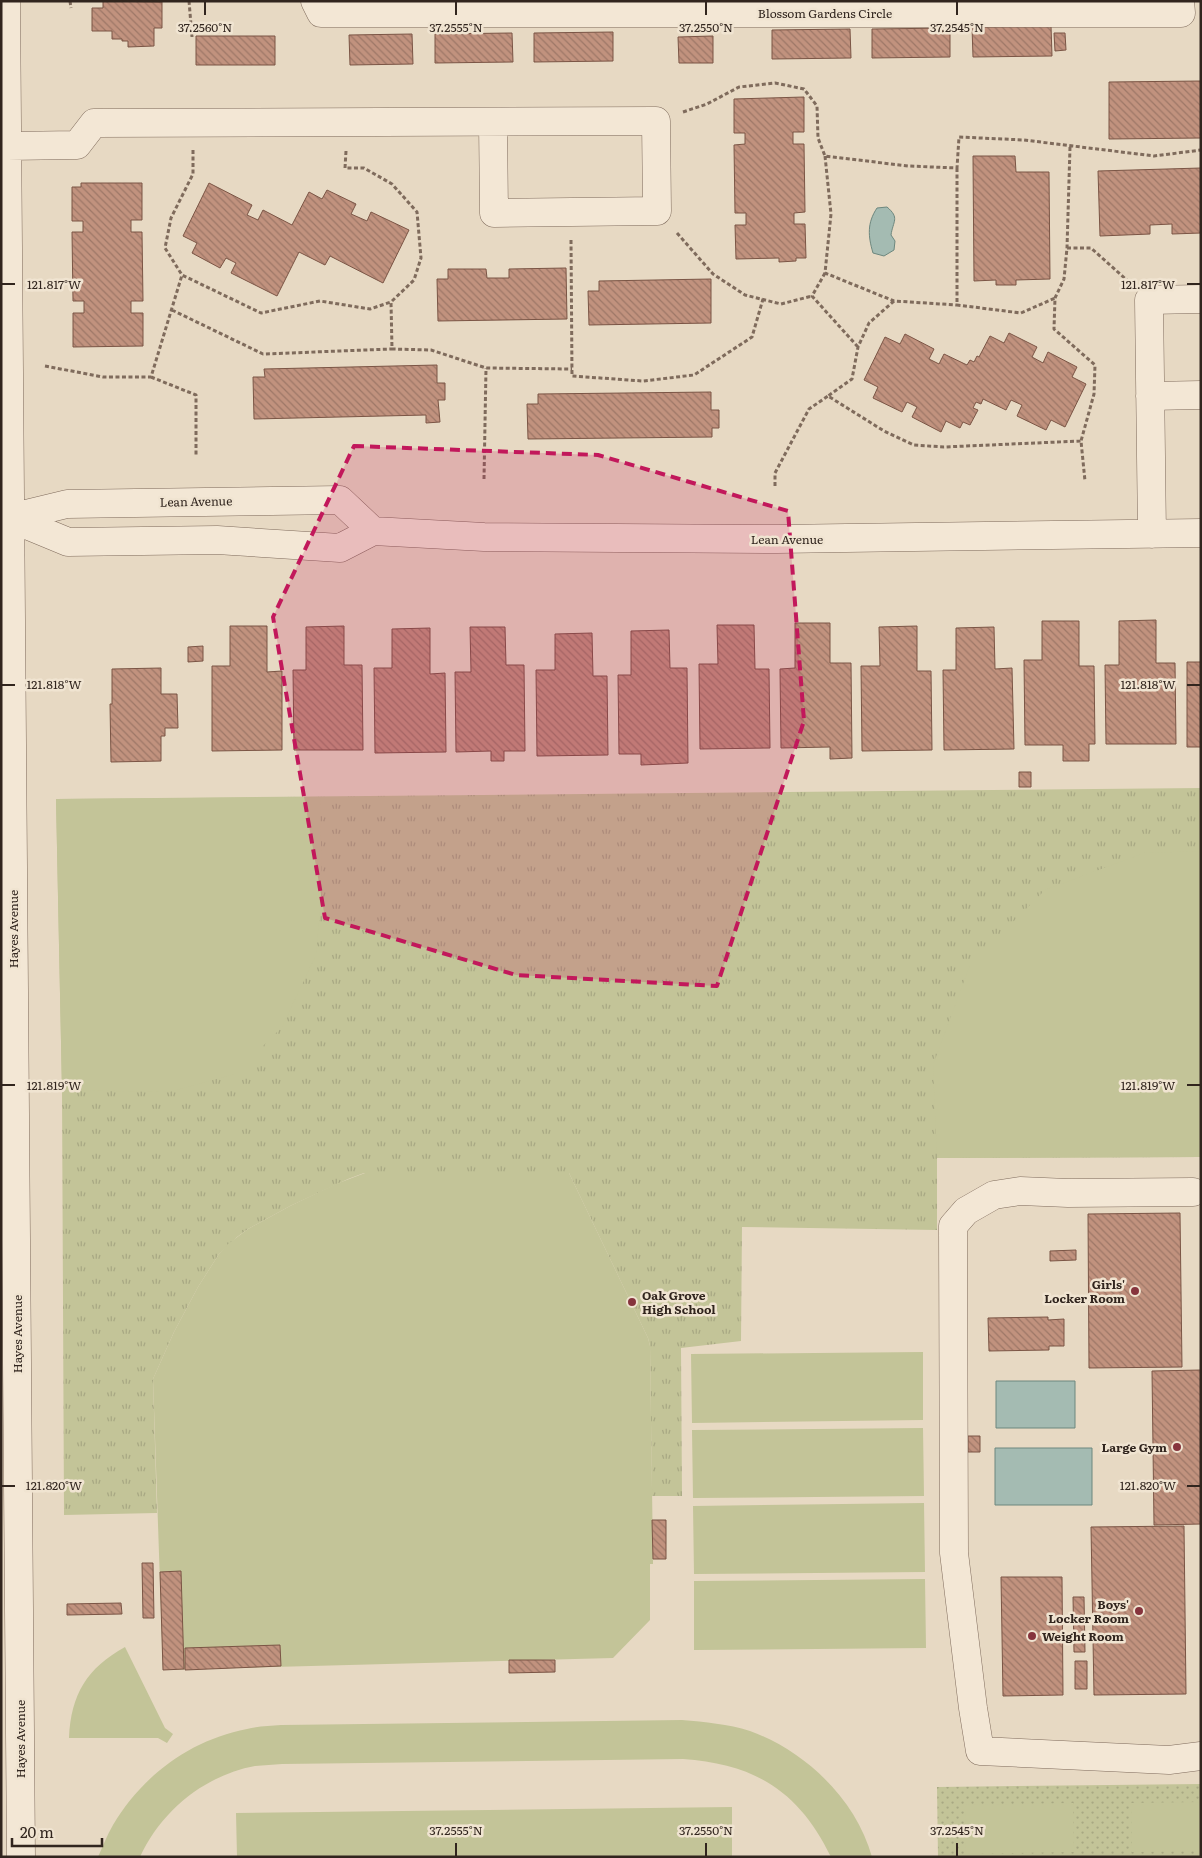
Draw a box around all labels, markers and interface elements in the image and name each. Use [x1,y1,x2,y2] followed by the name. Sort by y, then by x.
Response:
[758,4,892,22] street label: Blossom Gardens Circle
[178,18,232,36] text: 37.2560°N
[429,18,483,36] text: 37.2555°N
[679,18,733,36] text: 37.2550°N
[930,18,984,36] text: 37.2545°N
[27,275,81,293] text: 121.817°W
[1121,275,1175,293] text: 121.817°W
[159,491,233,511] street label: Lean Avenue
[751,530,823,548] street label: Lean Avenue
[26,675,82,693] text: 121.818°W
[1120,675,1176,693] text: 121.818°W
[4,890,22,968] street label: Hayes Avenue
[27,1076,81,1094] text: 121.819°W
[1121,1076,1175,1094] text: 121.819°W
[1044,1275,1125,1307] place label: Girls' Locker Room
[1129,1285,1141,1297] marker: Girls' Locker Room
[642,1286,716,1318] place label: Oak Grove High School
[8,1295,26,1373] street label: Hayes Avenue
[626,1296,638,1308] marker: Oak Grove High School
[1101,1438,1167,1456] place label: Large Gym
[1171,1441,1183,1453] marker: Large Gym
[26,1476,82,1494] text: 121.820°W
[1120,1476,1176,1494] text: 121.820°W
[1048,1595,1129,1627] place label: Boys' Locker Room
[1133,1605,1145,1617] marker: Boys' Locker Room
[1042,1627,1124,1645] place label: Weight Room
[1026,1630,1038,1642] marker: Weight Room
[11,1700,29,1778] street label: Hayes Avenue
[12,1816,102,1848] scale bar
[20,1820,54,1843] text: 20 m
[429,1821,483,1839] text: 37.2555°N
[679,1821,733,1839] text: 37.2550°N
[930,1821,984,1839] text: 37.2545°N

